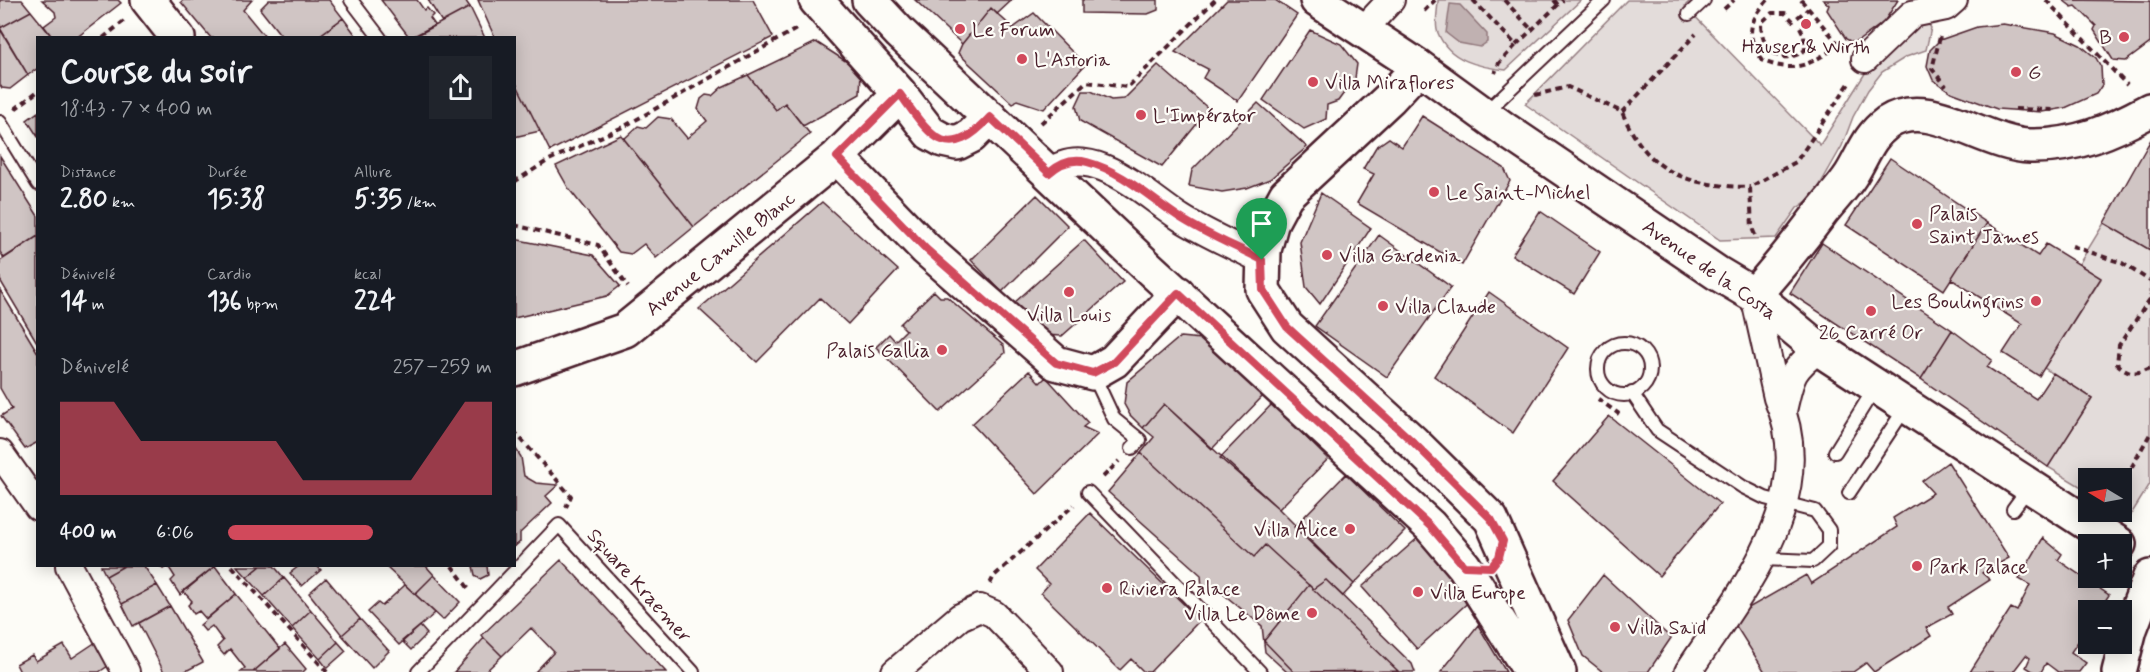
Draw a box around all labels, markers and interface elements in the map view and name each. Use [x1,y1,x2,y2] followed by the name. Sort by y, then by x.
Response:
[972,17,1055,44] place label: Le Forum
[1799,17,1813,31] marker: Hauser & Wirth
[953,22,967,36] marker: Le Forum
[2099,25,2112,52] place label: B
[2117,30,2131,44] marker: B
[1742,34,1870,61] place label: Hauser & Wirth
[1034,47,1111,74] place label: L'Astoria
[60,51,252,95] text: Course du soir
[1015,52,1029,66] marker: L'Astoria
[429,56,492,119] button: share
[2028,60,2041,87] place label: G
[2009,65,2023,79] marker: G
[1325,70,1455,97] place label: Villa Miraflores
[1306,75,1320,89] marker: Villa Miraflores
[60,96,212,123] text: 18:43 · 7 × 400 m
[1153,103,1256,130] place label: L'Impérator
[1134,108,1148,122] marker: L'Impérator
[60,162,116,183] text: Distance
[207,162,247,183] text: Durée
[354,162,392,183] text: Allure
[1446,180,1590,207] place label: Le Saint-Michel
[60,183,108,217] text: 2.80
[207,183,265,217] text: 15:38
[354,183,402,217] text: 5:35
[641,185,801,323] street label: Avenue Camille Blanc
[1427,185,1441,199] marker: Le Saint-Michel
[108,192,135,213] text: km
[402,192,437,213] text: /km
[1236,198,1287,260] pin
[1929,201,2039,251] place label: Palais Saint James
[1245,207,1278,240] icon: arrive
[1637,214,1782,327] street label: Avenue de la Costa
[1910,217,1924,231] marker: Palais Saint James
[1339,243,1462,270] place label: Villa Gardenia
[1320,248,1334,262] marker: Villa Gardenia
[60,264,115,285] text: Dénivelé
[207,264,251,285] text: Cardio
[354,264,381,285] text: kcal
[60,285,87,319] text: 14
[207,285,242,319] text: 136
[354,285,396,319] text: 224
[1062,285,1076,299] marker: Villa Louis
[1891,289,2024,318] place label: Les Boulingrins
[87,294,104,315] text: m
[242,294,278,315] text: bpm
[1395,294,1496,321] place label: Villa Claude
[2029,294,2043,308] marker: Les Boulingrins
[1376,299,1390,313] marker: Villa Claude
[1027,302,1112,329] place label: Villa Louis
[1864,304,1878,318] marker: 26 Carré Or
[1819,320,1923,347] place label: 26 Carré Or
[826,338,930,365] place label: Palais Gallia
[935,343,949,357] marker: Palais Gallia
[60,354,129,381] text: Dénivelé
[393,354,492,381] text: 257–259 m
[2078,468,2132,522] north arrow
[2078,468,2132,654] map controls
[1254,517,1338,544] place label: Villa Alice
[60,519,116,546] text: 400 m
[156,519,194,546] text: 6:06
[1343,522,1357,536] marker: Villa Alice
[580,523,698,649] street label: Square Kraemer
[2078,534,2132,588] button: +
[1929,554,2028,581] place label: Park Palace
[1910,559,1924,573] marker: Park Palace
[1119,576,1241,603] place label: Riviera Palace
[1430,580,1526,607] place label: Villa Europe
[1100,581,1114,595] marker: Riviera Palace
[1411,585,1425,599] marker: Villa Europe
[2078,600,2132,654] button: −
[1184,601,1300,628] place label: Villa Le Dôme
[1305,606,1319,620] marker: Villa Le Dôme
[1627,615,1706,642] place label: Villa Saïd
[1608,620,1622,634] marker: Villa Saïd

